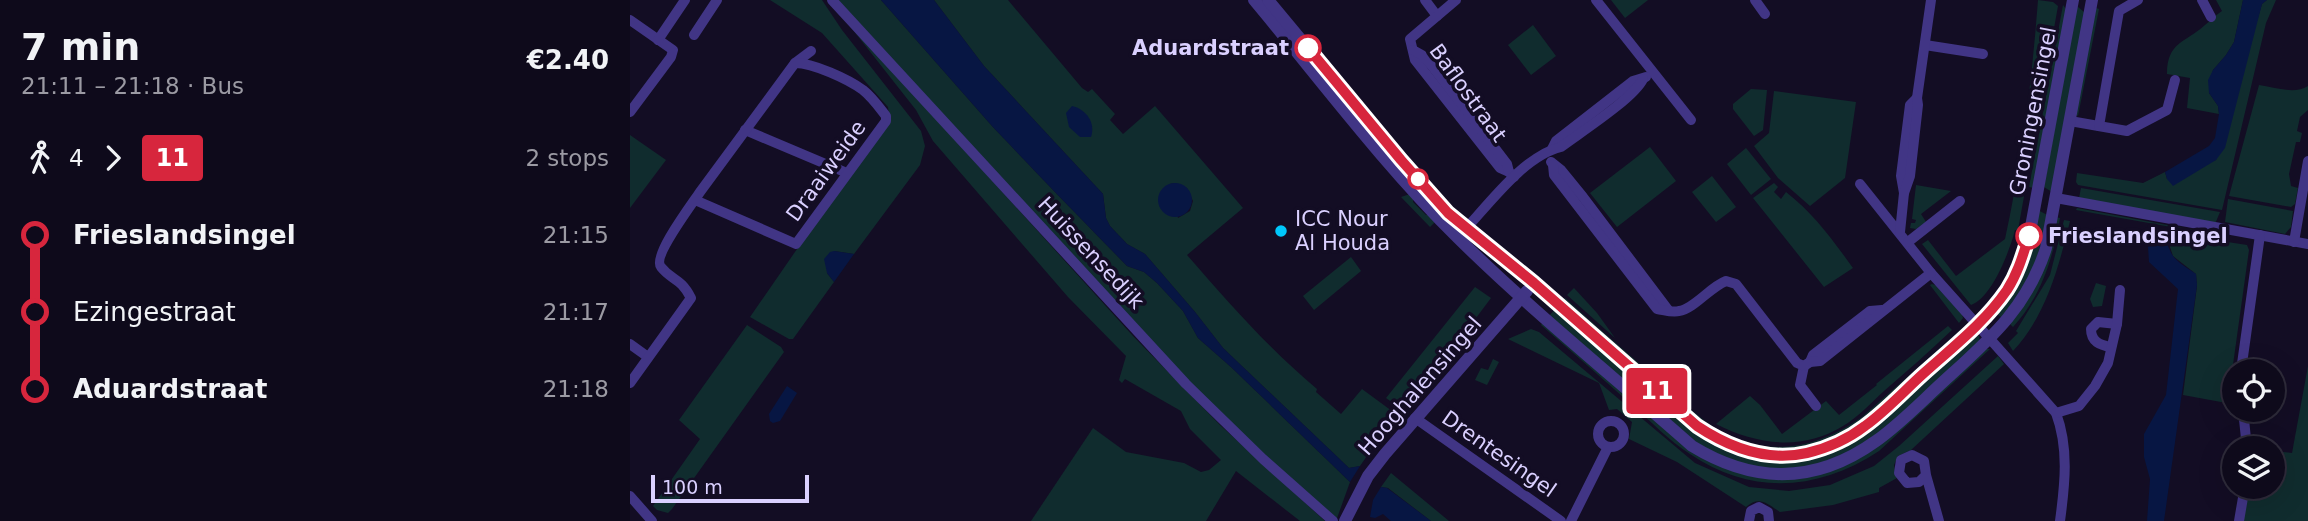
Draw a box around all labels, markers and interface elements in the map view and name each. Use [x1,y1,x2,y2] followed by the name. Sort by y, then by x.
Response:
[21,25,140,69] text: 7 min
[2005,25,2061,197] street label: Groningensingel
[1295,35,1321,61] marker: Aduardstraat
[1132,36,1289,60] place label: Aduardstraat
[1424,39,1512,147] street label: Baflostraat
[527,45,609,75] text: €2.40
[21,73,244,99] text: 21:11 – 21:18 · Bus
[781,116,871,226] street label: Draaiweide
[21,139,59,177] icon: walk
[94,139,132,177] icon: forward
[156,144,189,172] text: 11
[69,145,84,171] text: 4
[525,145,609,171] text: 2 stops
[1408,169,1428,189] unlabelled marker
[1033,192,1149,314] street label: Huissensedijk
[1295,207,1390,255] place label: ICC Nour Al Houda
[73,220,296,250] text: Frieslandsingel
[543,222,609,248] text: 21:15
[1273,223,1289,239] marker: ICC Nour Al Houda
[2016,223,2042,249] marker: Frieslandsingel
[2048,224,2228,248] place label: Frieslandsingel
[73,297,236,327] text: Ezingestraat
[543,299,609,325] text: 21:17
[1353,312,1487,460] street label: Hooghalensingel
[2222,359,2285,499] map controls
[2222,359,2285,422] button: locate
[1626,368,1688,414] line badge: 11
[73,374,267,404] text: Aduardstraat
[543,376,609,402] text: 21:18
[1640,377,1674,405] text: 11
[1437,406,1561,502] street label: Drentesingel
[2222,436,2285,499] button: layers
[651,472,808,504] scale bar
[662,476,723,498] text: 100 m

